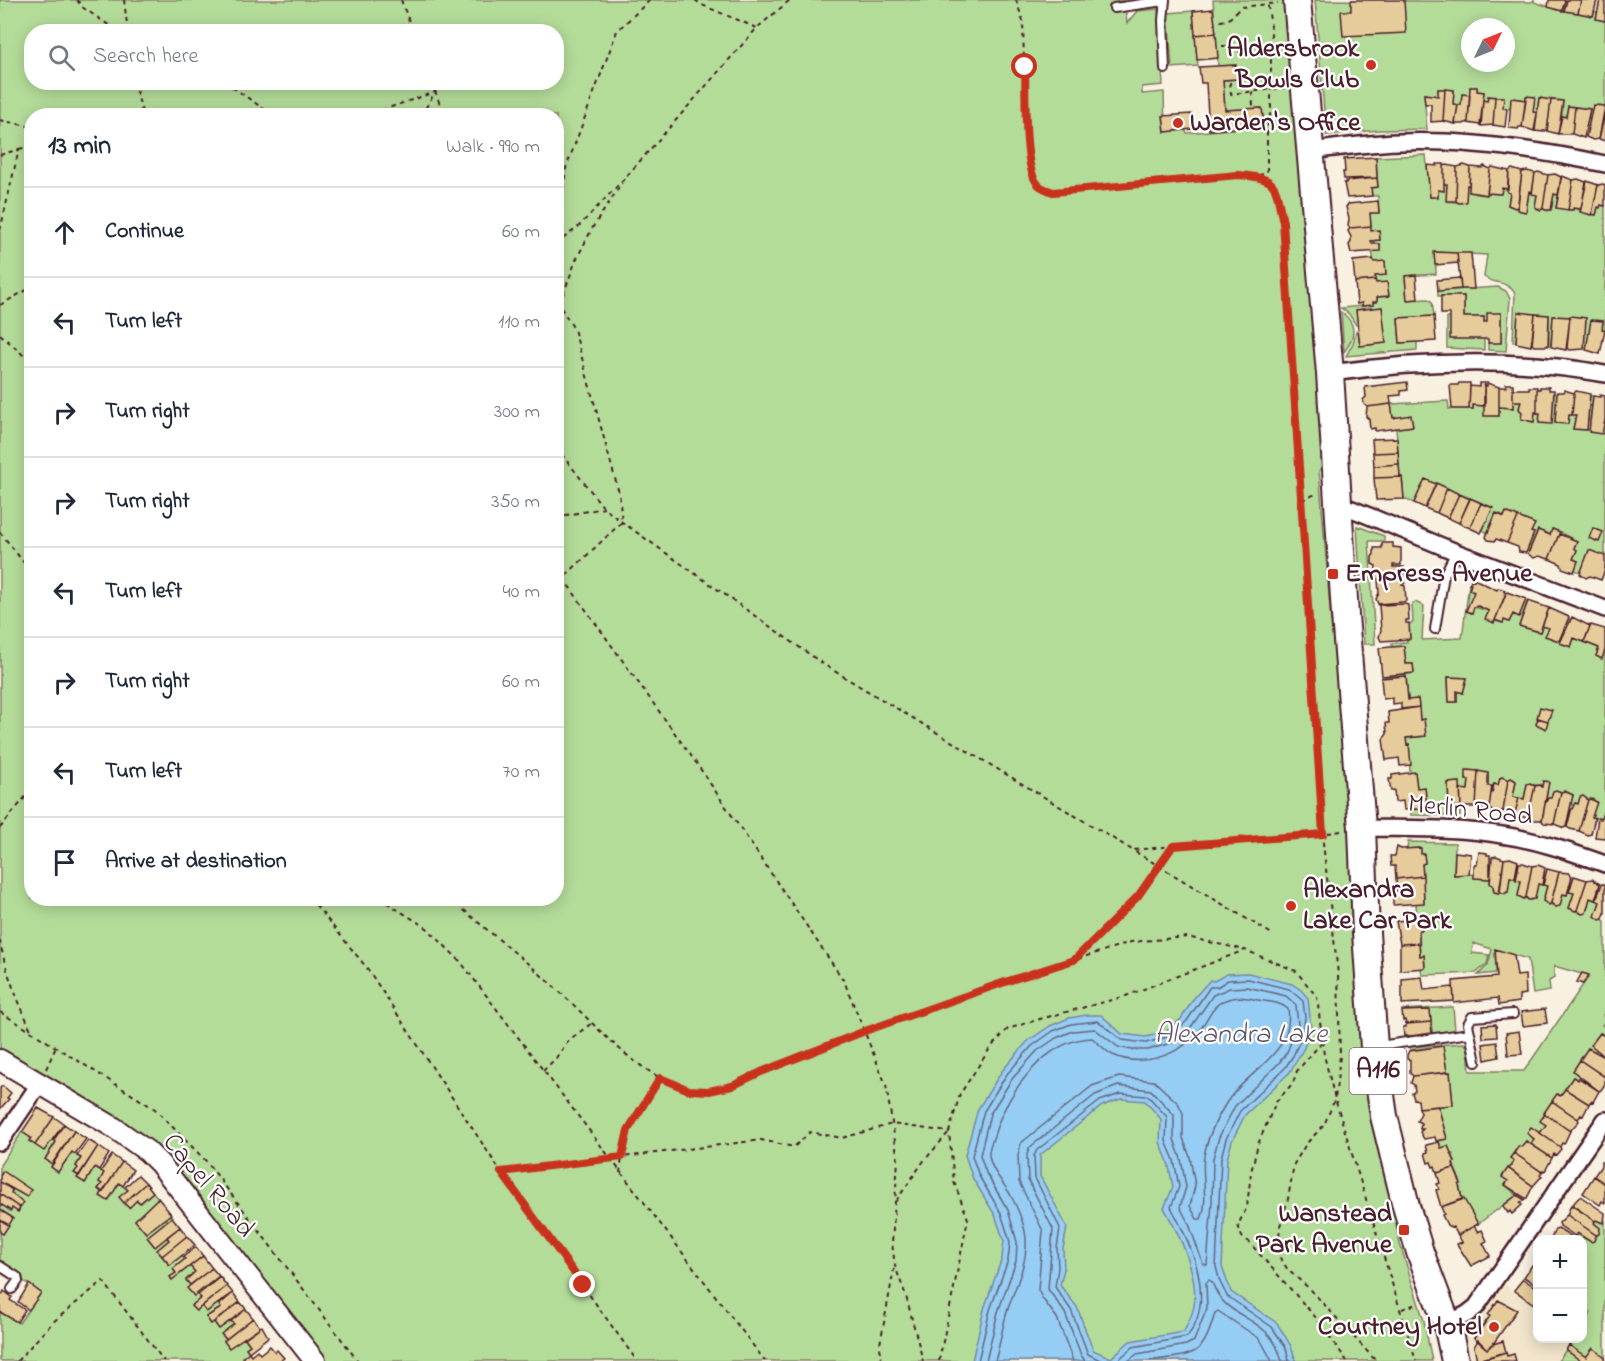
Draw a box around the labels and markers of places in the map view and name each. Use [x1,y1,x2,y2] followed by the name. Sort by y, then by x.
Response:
[1227,30,1360,100] place label: Aldersbrook Bowls Club
[1364,58,1378,72] marker: Aldersbrook Bowls Club
[1190,104,1361,143] place label: Warden's Office
[1171,116,1185,130] marker: Warden's Office
[1345,555,1533,594] place label: Empress Avenue
[1326,567,1340,581] marker: Empress Avenue
[1303,871,1453,941] place label: Alexandra Lake Car Park
[1284,899,1298,913] marker: Alexandra Lake Car Park
[1256,1195,1393,1265] place label: Wanstead Park Avenue
[1397,1223,1411,1237] marker: Wanstead Park Avenue
[1318,1308,1482,1347] place label: Courtney Hotel
[1487,1320,1501,1334] marker: Courtney Hotel

